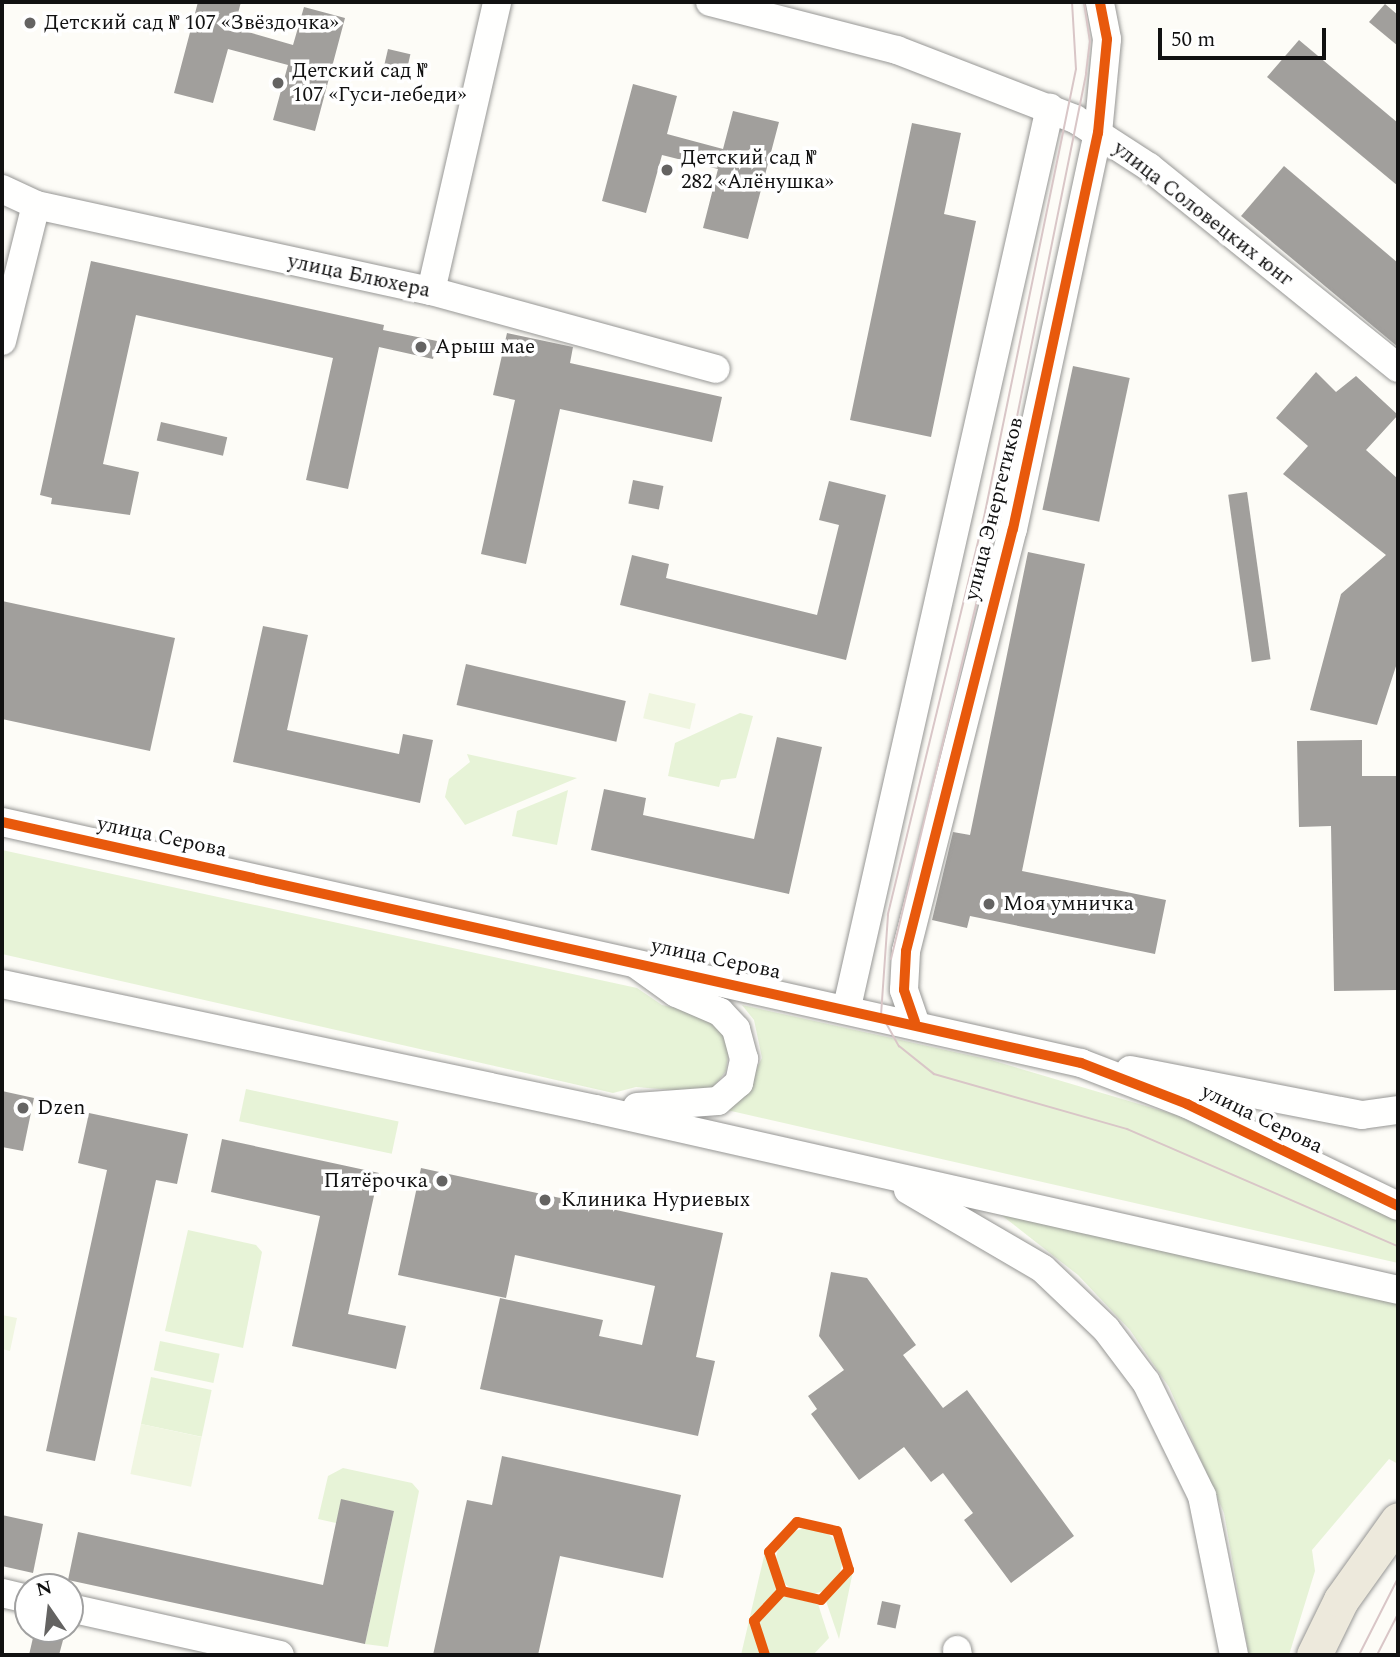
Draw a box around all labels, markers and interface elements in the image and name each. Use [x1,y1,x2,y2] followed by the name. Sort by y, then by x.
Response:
[44,10,339,36] place label: Детский сад № 107 «Звёздочка»
[1162,14,1330,58] scale bar
[22,15,38,31] marker: Детский сад № 107 «Звёздочка»
[1171,24,1215,56] text: 50 m
[292,58,466,108] place label: Детский сад № 107 «Гуси-лебеди»
[270,75,286,91] marker: Детский сад № 107 «Гуси-лебеди»
[1108,136,1298,292] street label: улица Соловецких юнг
[681,145,834,195] place label: Детский сад № 282 «Алёнушка»
[659,162,675,178] marker: Детский сад № 282 «Алёнушка»
[285,249,433,303] street label: улица Блюхера
[435,334,535,360] place label: Арыш мае
[413,339,429,355] marker: Арыш мае
[959,415,1029,603] street label: улица Энергетиков
[95,811,229,863] street label: улица Серова
[1003,891,1134,917] place label: Моя умничка
[981,896,997,912] marker: Моя умничка
[649,933,783,985] street label: улица Серова
[1197,1079,1327,1159] street label: улица Серова
[37,1095,86,1121] place label: Dzen
[15,1100,31,1116] marker: Dzen
[323,1168,428,1194] place label: Пятёрочка
[434,1173,450,1189] marker: Пятёрочка
[561,1187,750,1213] place label: Клиника Нуриевых
[535,1190,555,1210] marker: Клиника Нуриевых
[14,1573,84,1643] north arrow
[33,1573,55,1605] text: N

